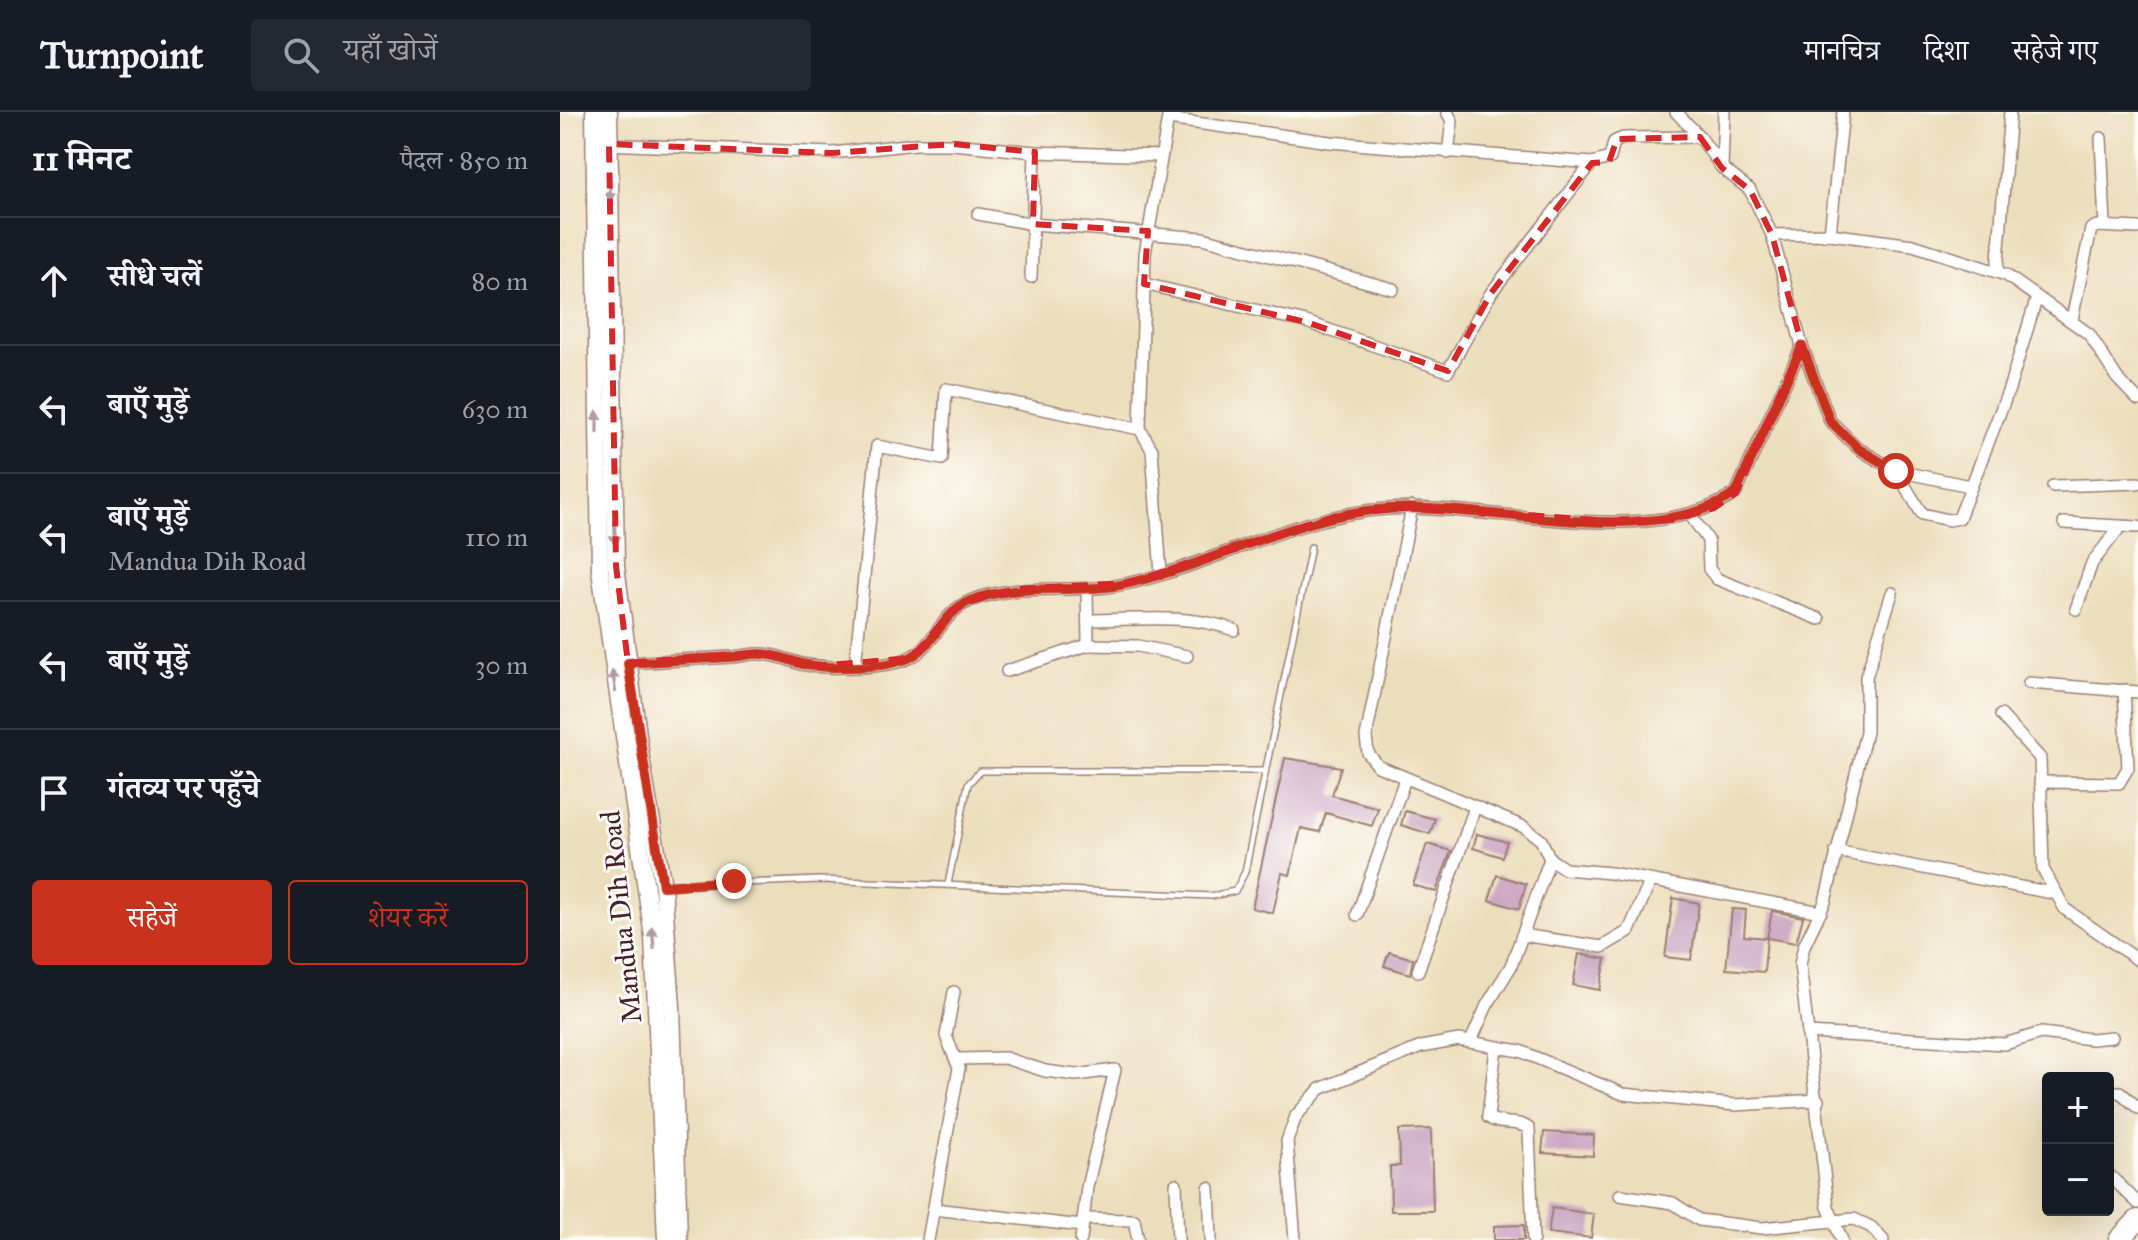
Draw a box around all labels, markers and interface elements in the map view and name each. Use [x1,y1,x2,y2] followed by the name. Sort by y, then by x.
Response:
[251,19,811,91] search box
[40,32,203,78] text: Turnpoint
[343,32,438,68] text: यहाँ खोजें
[279,33,323,77] icon: search
[1804,33,1880,68] text: मानचित्र
[1924,33,1968,68] text: दिशा
[2012,33,2098,68] text: सहेजे गए
[32,138,131,179] text: 11 मिनट
[400,144,528,176] text: पैदल · 850 m
[604,178,616,203] one-way arrow
[108,258,201,294] text: सीधे चलें
[32,259,76,303] icon: ahead
[472,265,528,297] text: 80 m
[108,386,189,422] text: बाएँ मुड़ें
[32,387,76,431] icon: left
[462,393,528,425] text: 630 m
[591,409,603,434] one-way arrow
[1878,453,1914,489] route start
[108,498,189,534] text: बाएँ मुड़ें
[32,515,76,559] icon: left
[465,521,528,553] text: 110 m
[609,522,622,547] one-way arrow
[108,545,306,577] text: Mandua Dih Road
[108,642,189,678] text: बाएँ मुड़ें
[32,643,76,687] icon: left
[475,649,528,681] text: 30 m
[607,669,620,694] one-way arrow
[108,770,260,806] text: गंतव्य पर पहुँचे
[32,771,76,815] icon: arrive
[592,809,650,1025] street label: Mandua Dih Road
[716,863,752,899] route end
[32,880,272,965] button: सहेजें
[288,880,528,965] button: शेयर करें
[647,925,660,950] one-way arrow
[2042,1072,2114,1216] map controls
[2042,1072,2114,1144] button: +
[2042,1144,2114,1216] button: −

